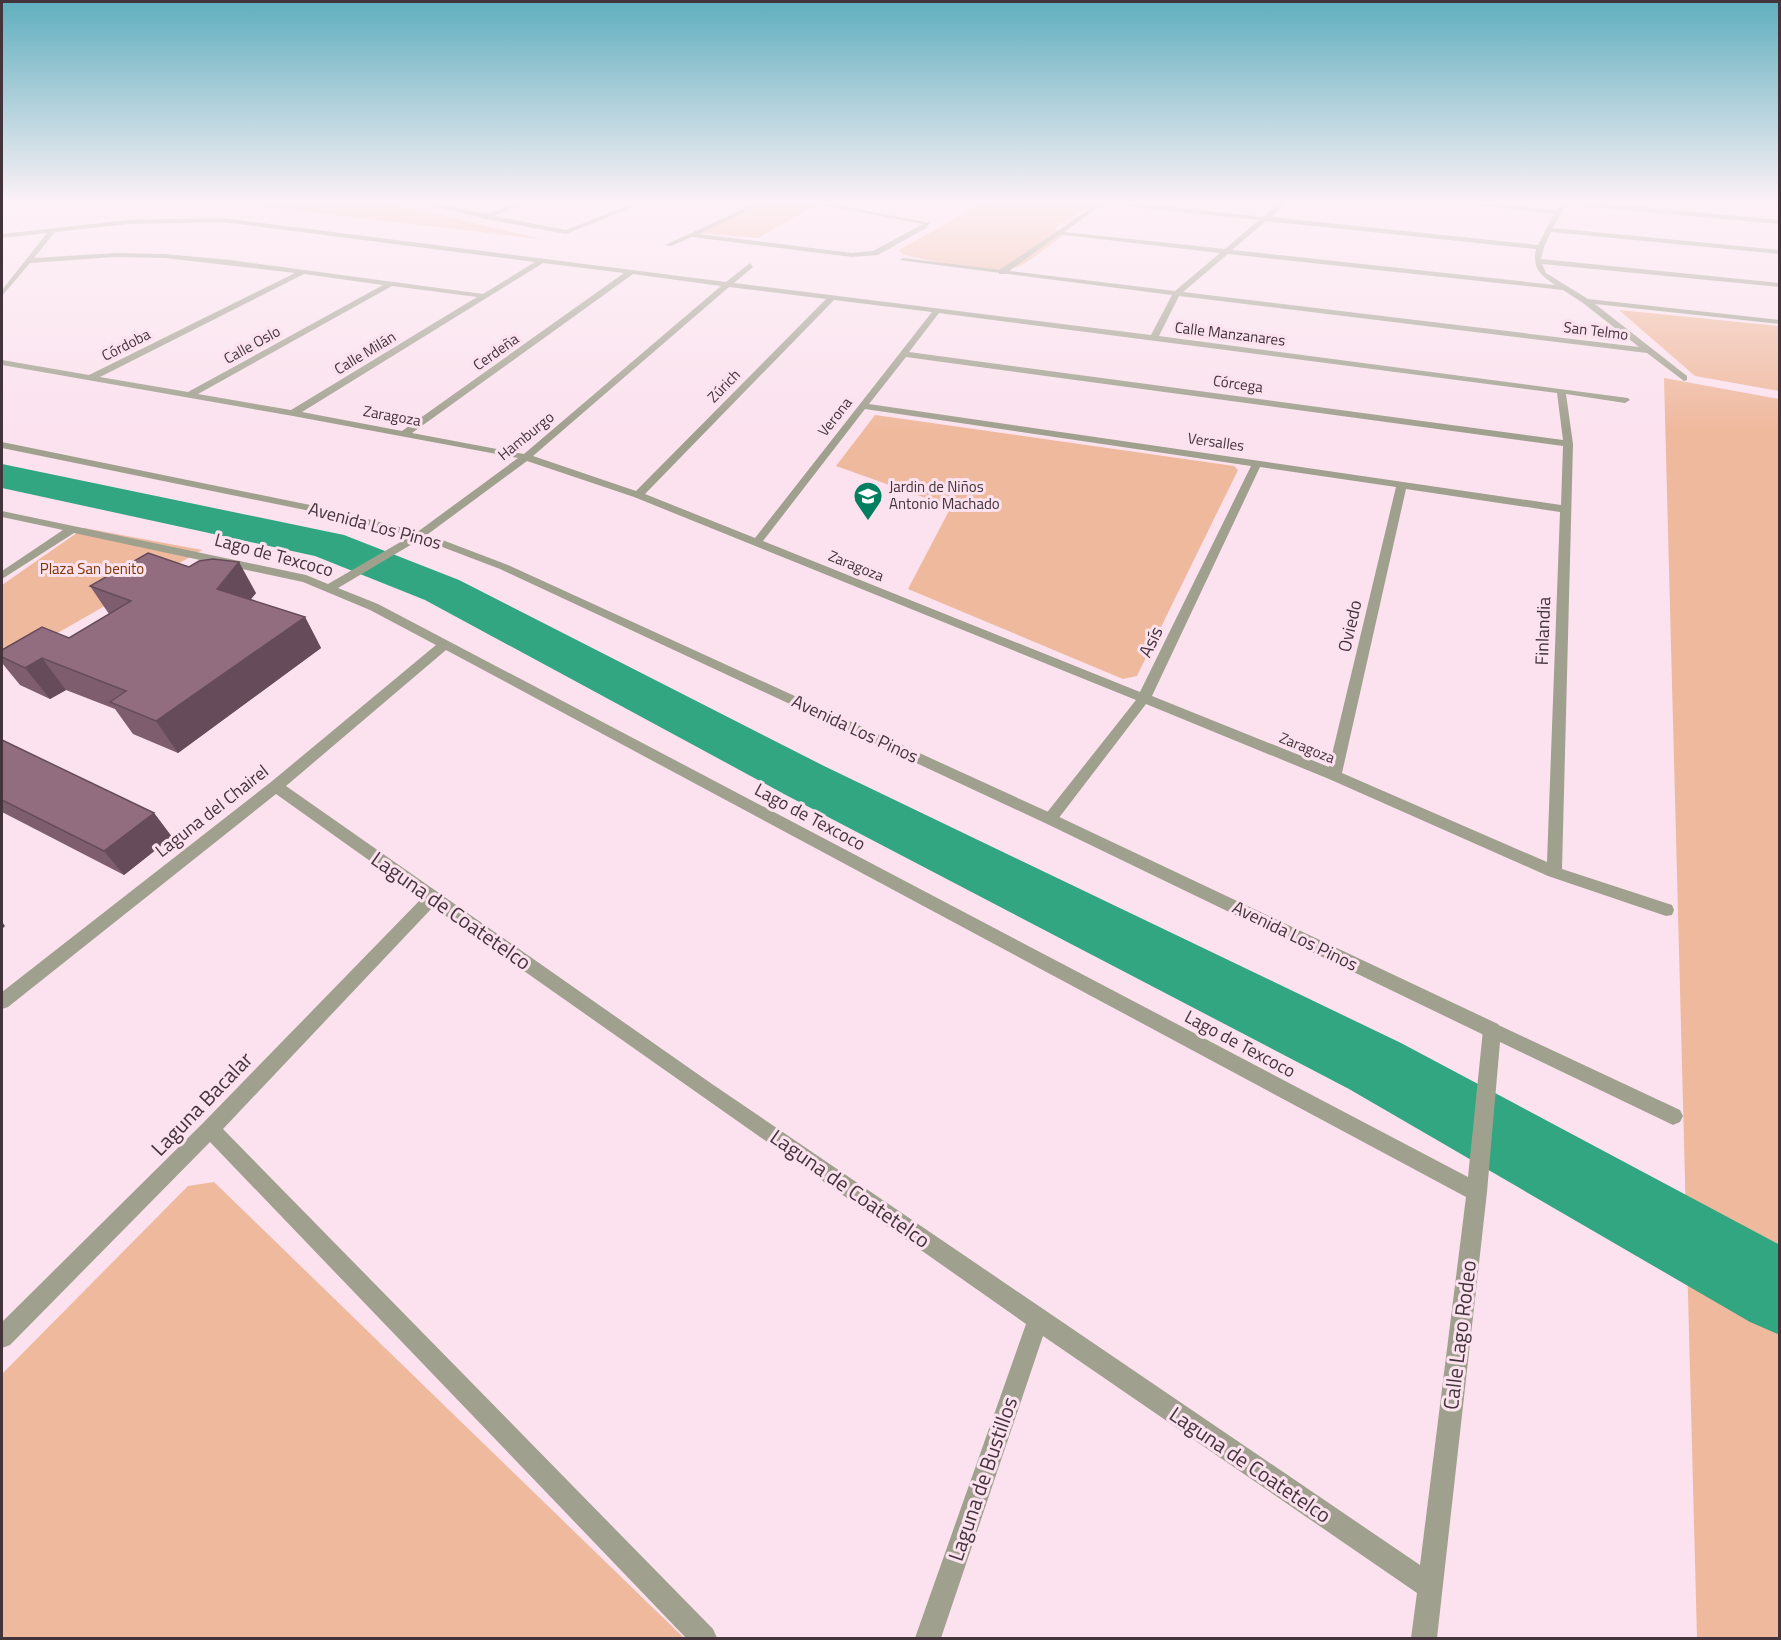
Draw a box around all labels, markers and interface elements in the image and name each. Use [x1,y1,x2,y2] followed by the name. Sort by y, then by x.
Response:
[1173,315,1287,352] street label: Calle Manzanares
[1562,315,1630,346] street label: San Telmo
[219,320,284,370] street label: Calle Oslo
[97,322,155,367] street label: Córdoba
[330,325,400,380] street label: Calle Milán
[468,327,524,376] street label: Cerdeña
[702,364,745,408] street label: Zúrich
[1212,369,1265,398] street label: Córcega
[812,392,858,441] street label: Verona
[361,399,423,432] street label: Zaragoza
[493,406,559,466] street label: Hamburgo
[1186,426,1246,457] street label: Versalles
[889,475,1000,515] place label: Jardin de Niños Antonio Machado
[852,480,884,522] school or university icon: Jardin de Niños Antonio Machado
[306,495,445,556] street label: Avenida Los Pinos
[212,526,337,583] street label: Lago de Texcoco
[825,544,888,587] street label: Zaragoza
[40,557,144,580] park label: Plaza San benito
[1528,596,1557,666] street label: Finlandia
[1330,597,1369,655] street label: Oviedo
[1132,622,1170,662] street label: Asís
[788,687,923,770] street label: Avenida Los Pinos
[1276,726,1339,769] street label: Zaragoza
[149,758,274,864] street label: Laguna del Chairel
[750,776,871,857] street label: Lago de Texcoco
[365,843,538,977] street label: Laguna de Coatetelco
[1228,893,1363,978] street label: Avenida Los Pinos
[1180,1003,1301,1084] street label: Lago de Texcoco
[143,1044,260,1163] street label: Laguna Bacalar
[764,1121,937,1255] street label: Laguna de Coatetelco
[1434,1258,1484,1412] street label: Calle Lago Rodeo
[939,1392,1025,1565] street label: Laguna de Bustillos
[1163,1398,1338,1530] street label: Laguna de Coatetelco

